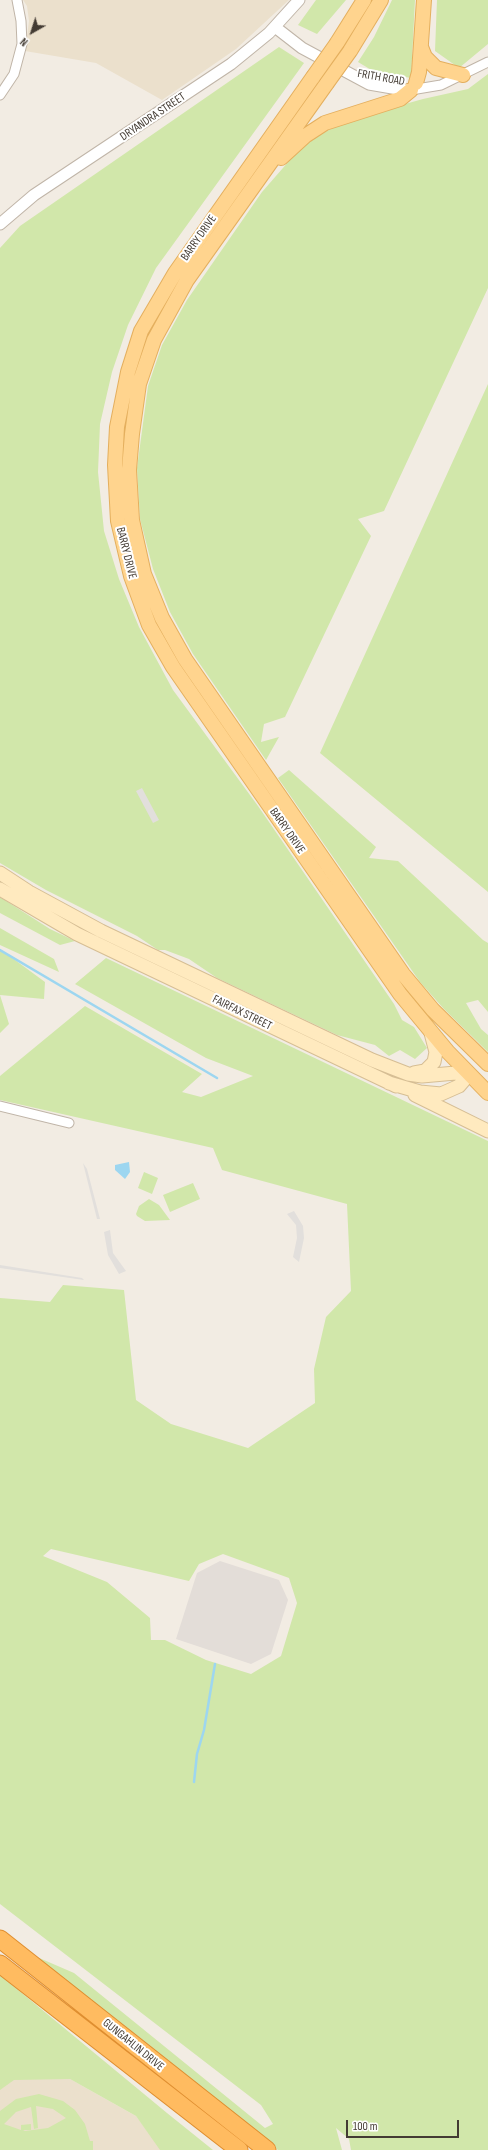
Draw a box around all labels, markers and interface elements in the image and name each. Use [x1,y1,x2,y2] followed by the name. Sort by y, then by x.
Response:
[12,12,52,52] north arrow
[18,35,31,49] text: N
[356,67,406,89] street label: FRITH ROAD
[118,90,188,144] street label: DRYANDRA STREET
[178,212,220,264] street label: BARRY DRIVE
[113,526,139,580] street label: BARRY DRIVE
[266,805,308,857] street label: BARRY DRIVE
[210,992,274,1034] street label: FAIRFAX STREET
[100,2016,166,2074] street label: GUNGAHLIN DRIVE
[348,2112,461,2138] scale bar
[353,2119,378,2134] text: 100 m

